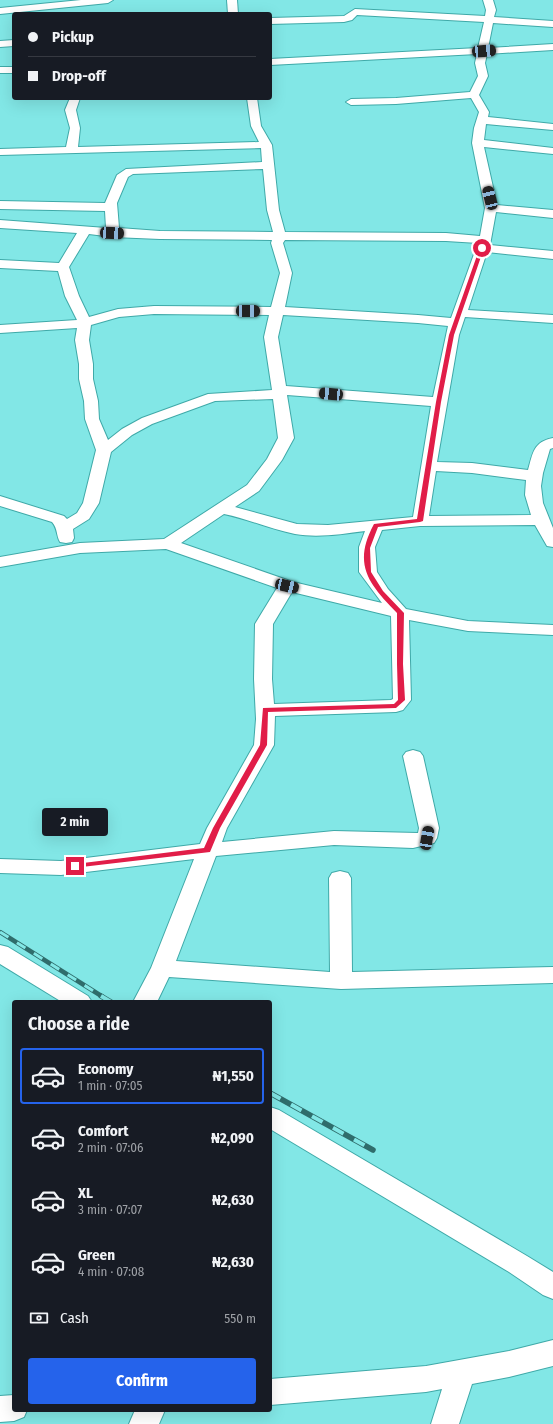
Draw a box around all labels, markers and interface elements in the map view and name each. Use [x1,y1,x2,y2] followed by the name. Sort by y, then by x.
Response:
[52,28,94,46] text: Pickup
[472,44,496,58] car
[52,67,106,85] text: Drop-off
[481,185,499,211] car
[100,226,124,240] car
[473,239,491,257] route start
[236,305,260,317] car
[319,387,343,401] car
[274,577,300,595] car
[42,808,108,836] callout: 2 min
[61,814,89,829] text: 2 min
[419,825,435,851] car
[66,857,84,875] route end
[28,1013,130,1035] text: Choose a ride
[30,1058,66,1094] icon: car
[78,1060,133,1078] text: Economy
[212,1067,254,1085] text: ₦1,550
[78,1078,142,1093] text: 1 min · 07:05
[30,1120,66,1156] icon: car
[78,1122,129,1140] text: Comfort
[211,1129,254,1147] text: ₦2,090
[78,1140,144,1155] text: 2 min · 07:06
[30,1182,66,1218] icon: car
[78,1184,93,1202] text: XL
[212,1191,254,1209] text: ₦2,630
[78,1202,142,1217] text: 3 min · 07:07
[30,1244,66,1280] icon: car
[78,1246,115,1264] text: Green
[212,1253,254,1271] text: ₦2,630
[78,1264,144,1279] text: 4 min · 07:08
[28,1307,50,1329] icon: cash
[60,1309,89,1327] text: Cash
[224,1311,256,1326] text: 550 m
[28,1358,256,1404] button: Confirm

